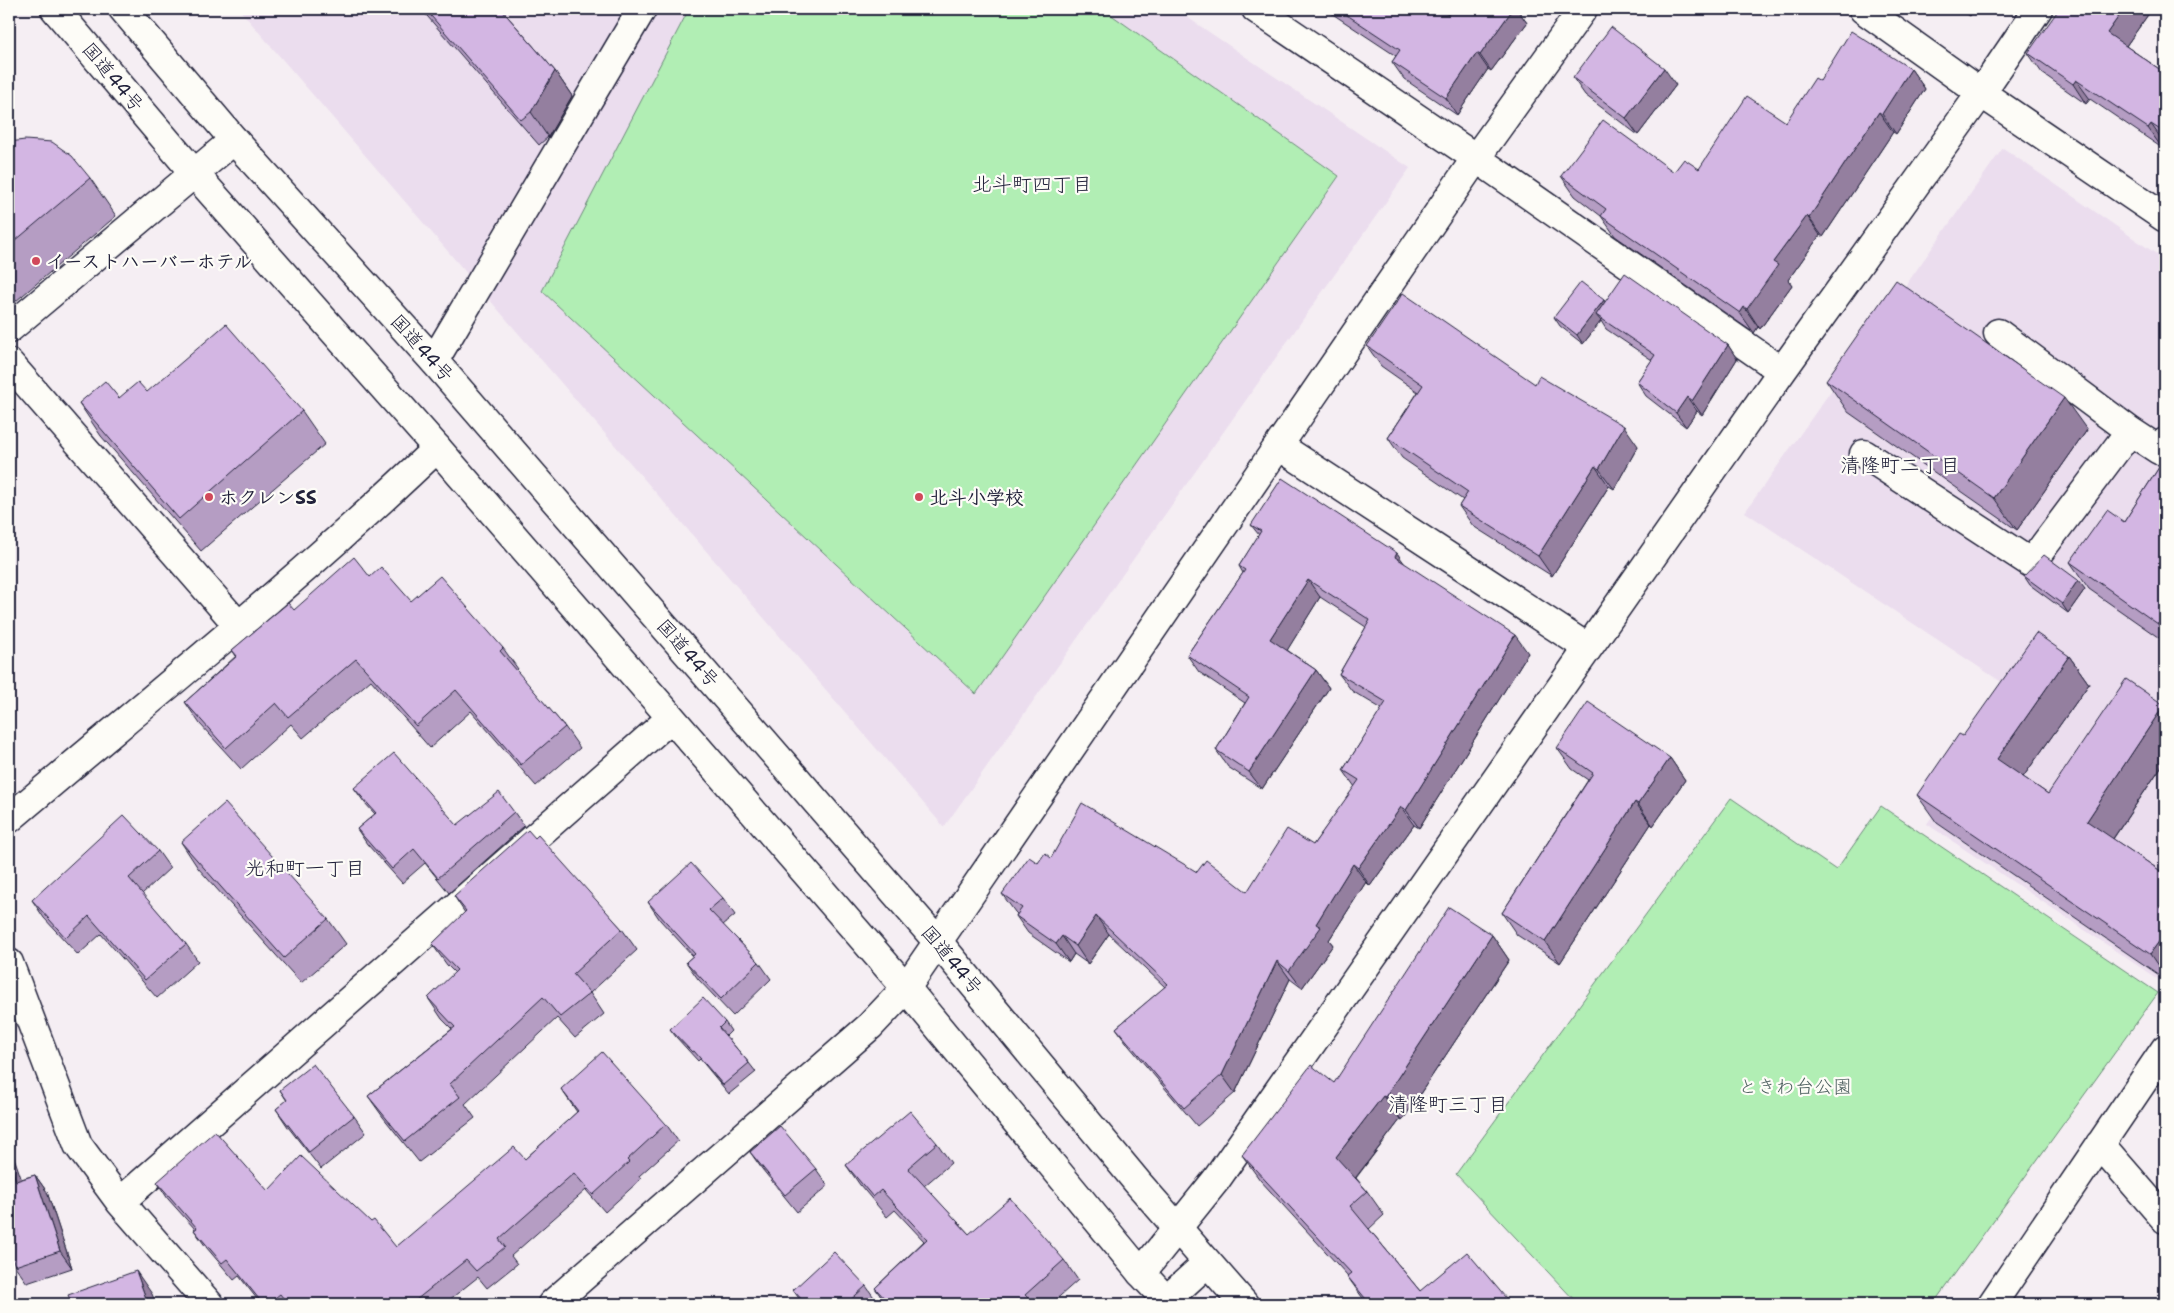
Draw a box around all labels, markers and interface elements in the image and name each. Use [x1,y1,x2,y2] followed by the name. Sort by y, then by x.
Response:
[77,37,149,117] street label: 国道44号
[972,171,1092,197] district label: 北斗町四丁目
[46,249,253,274] place label: イーストハーバーホテル
[30,255,42,267] marker: イーストハーバーホテル
[385,309,459,387] street label: 国道44号
[1840,452,1960,478] district label: 清隆町二丁目
[219,485,317,510] place label: ホクレンSS
[929,485,1024,510] place label: 北斗小学校
[203,491,215,503] marker: ホクレンSS
[913,491,925,503] marker: 北斗小学校
[651,613,725,693] street label: 国道44号
[245,855,365,881] district label: 光和町一丁目
[916,920,988,1000] street label: 国道44号
[1738,1074,1852,1099] park label: ときわ台公園
[1388,1091,1508,1117] district label: 清隆町三丁目

